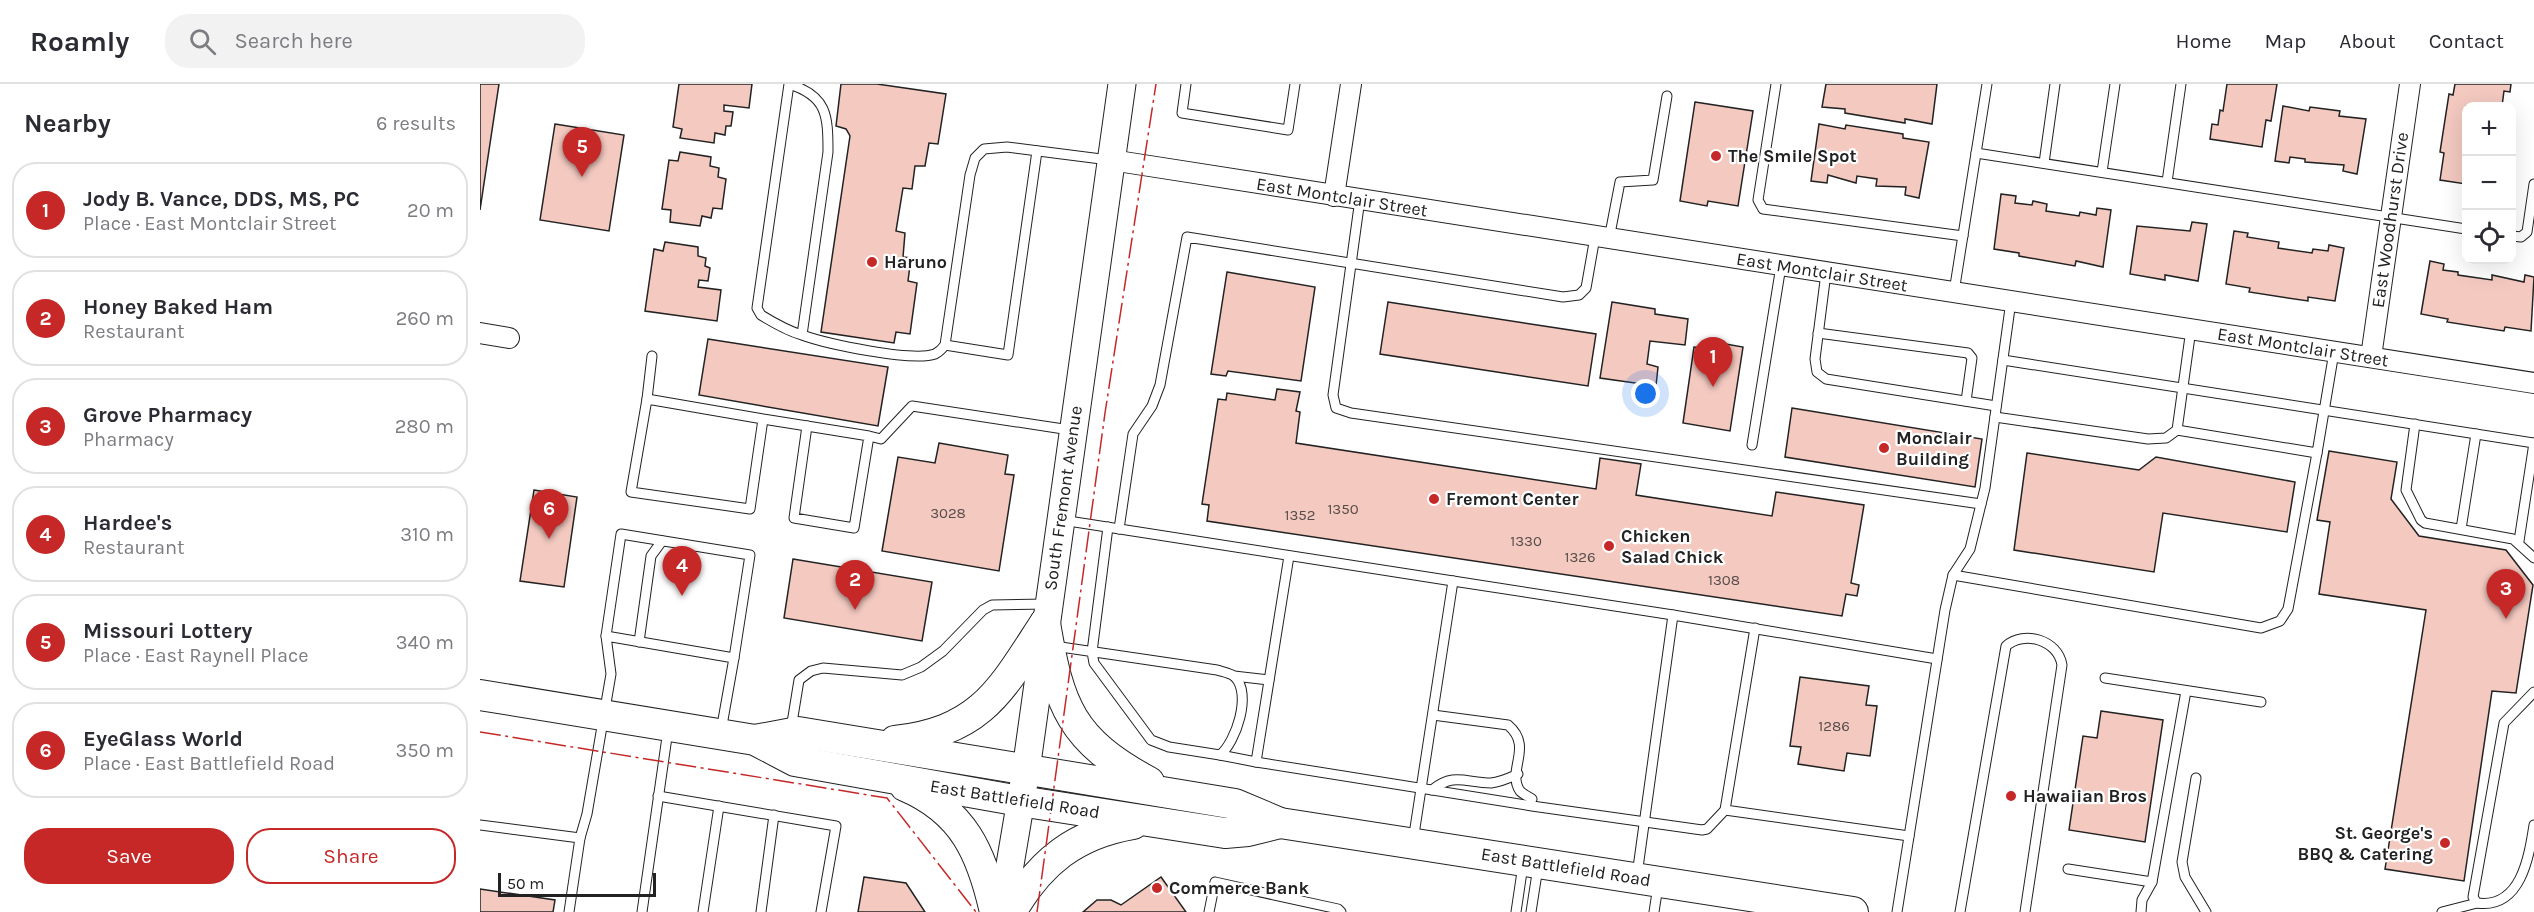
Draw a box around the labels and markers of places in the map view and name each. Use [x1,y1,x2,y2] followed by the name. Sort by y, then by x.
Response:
[562,128,602,177] pin: 5
[1728,145,1857,167] place label: The Smile Spot
[1709,149,1723,163] marker: The Smile Spot
[884,251,947,273] place label: Haruno
[865,255,879,269] marker: Haruno
[1694,338,1732,387] pin: 1
[1896,427,1972,470] place label: Monclair Building
[1877,441,1891,455] marker: Monclair Building
[1446,488,1578,510] place label: Fremont Center
[530,490,568,539] pin: 6
[1427,492,1441,506] marker: Fremont Center
[1621,525,1724,568] place label: Chicken Salad Chick
[1602,539,1616,553] marker: Chicken Salad Chick
[662,546,702,596] pin: 4
[836,560,874,610] pin: 2
[2486,570,2526,619] pin: 3
[2023,785,2147,807] place label: Hawaiian Bros
[2004,789,2018,803] marker: Hawaiian Bros
[2298,822,2434,865] place label: St. George's BBQ & Catering
[2438,836,2452,850] marker: St. George's BBQ & Catering
[1169,877,1309,899] place label: Commerce Bank
[1150,881,1164,895] marker: Commerce Bank

